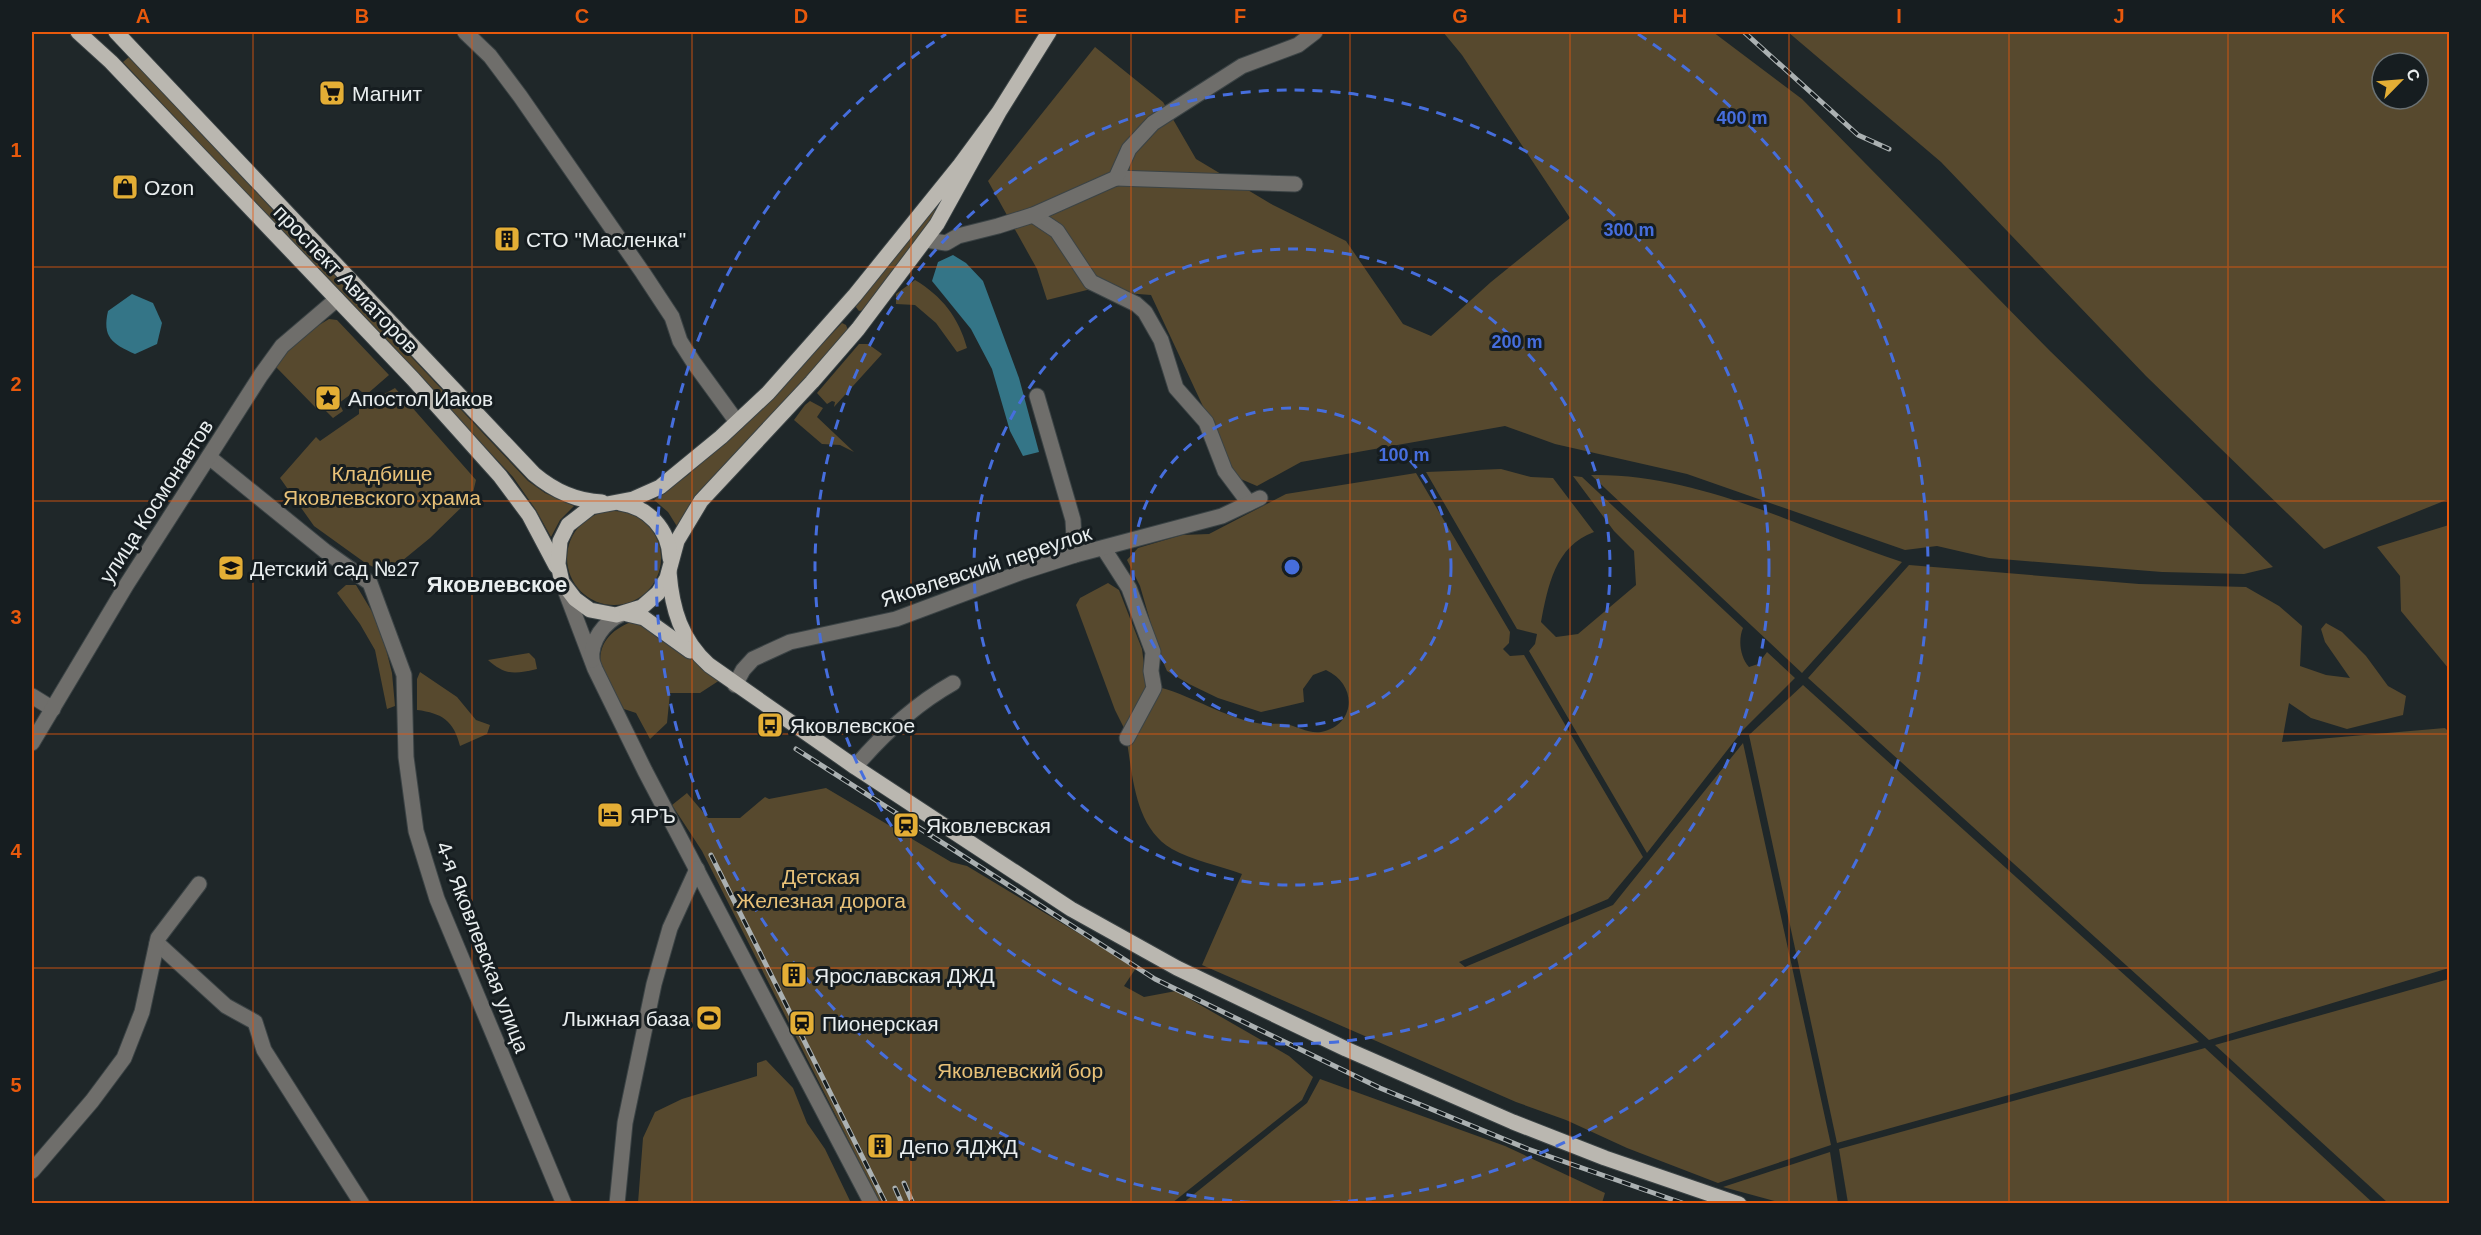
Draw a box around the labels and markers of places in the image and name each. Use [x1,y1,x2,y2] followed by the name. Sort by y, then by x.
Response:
[317,78,347,108] supermarket icon: Магнит
[352,82,422,105] place label: Магнит
[110,172,140,202] shop icon: Ozon
[144,176,194,199] place label: Ozon
[492,224,522,254] building icon: СТО "Масленка"
[526,228,686,251] place label: СТО "Масленка"
[313,383,343,413] place icon: Апостол Иаков
[348,387,493,410] place label: Апостол Иаков
[216,553,246,583] school or university icon: Детский сад №27
[250,557,420,580] place label: Детский сад №27
[1282,557,1302,577] centre of rings
[755,710,785,740] bus stop icon: Яковлевское
[790,714,915,737] place label: Яковлевское
[595,800,625,830] hotel icon: ЯРЪ
[630,804,676,827] place label: ЯРЪ
[891,810,921,840] station icon: Яковлевская
[926,814,1051,837] place label: Яковлевская
[779,960,809,990] building icon: Ярославская ДЖД
[814,964,995,987] place label: Ярославская ДЖД
[694,1003,724,1033] sports icon: Лыжная база
[562,1007,690,1030] place label: Лыжная база
[787,1008,817,1038] station icon: Пионерская
[822,1012,939,1035] place label: Пионерская
[865,1131,895,1161] building icon: Депо ЯДЖД
[900,1135,1018,1158] place label: Депо ЯДЖД

